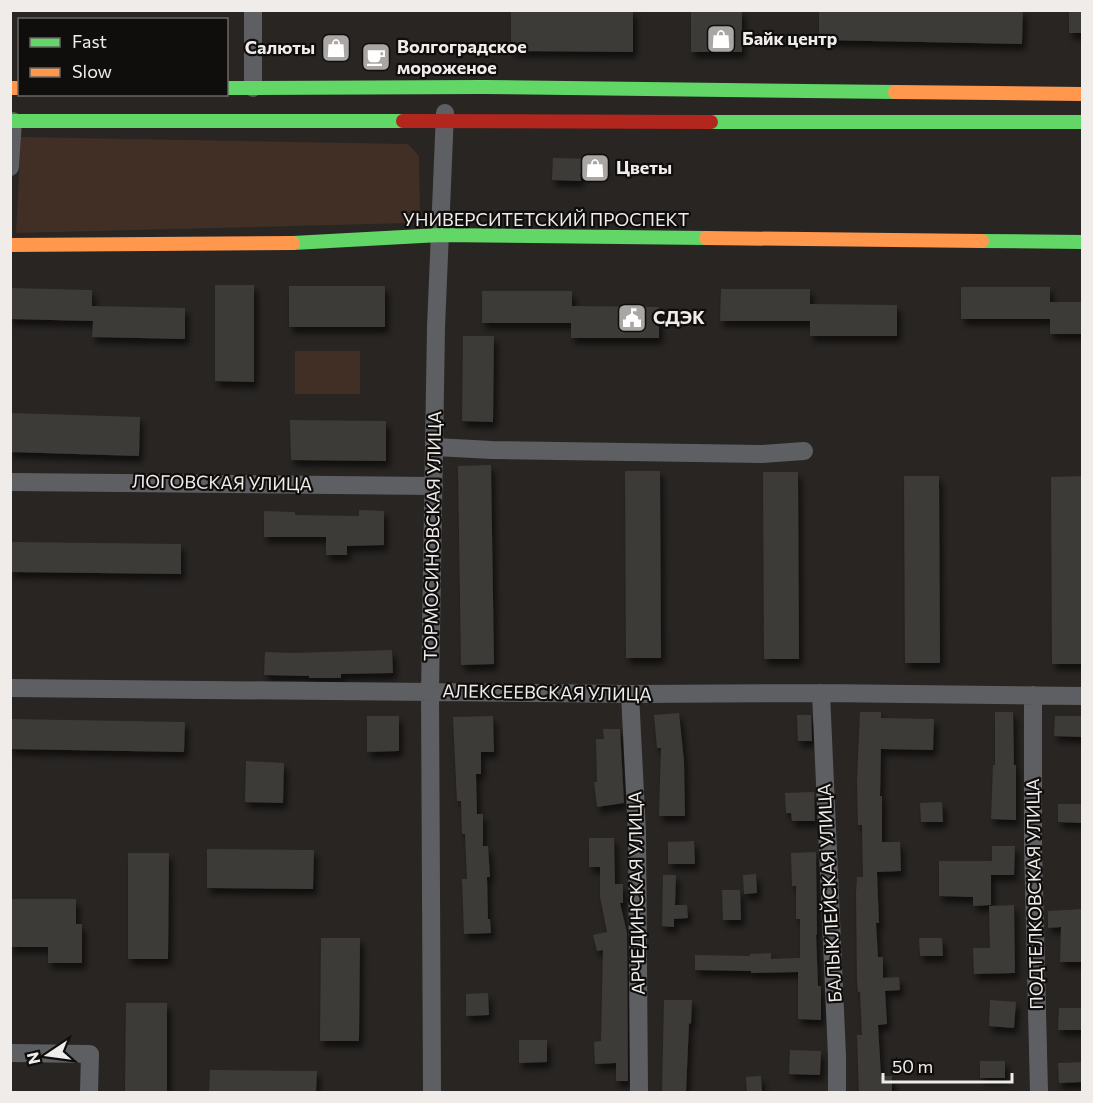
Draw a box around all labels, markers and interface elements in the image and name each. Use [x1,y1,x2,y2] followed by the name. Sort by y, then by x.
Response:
[18,18,228,96] legend
[705,23,737,55] shop icon: Байк центр
[742,27,837,49] place label: Байк центр
[72,30,107,52] text: Fast
[320,32,352,64] shop icon: Салюты
[397,35,527,78] place label: Волгоградское мороженое
[245,36,315,58] place label: Салюты
[360,41,392,73] cafe icon: Волгоградское мороженое
[72,60,112,82] text: Slow
[579,152,611,184] shop icon: Цветы
[616,156,672,178] place label: Цветы
[403,208,689,230] street label: УНИВЕРСИТЕТСКИЙ ПРОСПЕКТ
[616,302,648,334] public building icon: СДЭК
[653,306,705,328] place label: СДЭК
[419,411,445,661] street label: ТОРМОСИНОВСКАЯ УЛИЦА
[132,469,312,495] street label: ЛОГОВСКАЯ УЛИЦА
[442,679,652,705] street label: АЛЕКСЕЕВСКАЯ УЛИЦА
[1021,778,1047,1010] street label: ПОДТЕЛКОВСКАЯ УЛИЦА
[812,783,846,1003] street label: БАЛЫКЛЕЙСКАЯ УЛИЦА
[623,791,649,995] street label: АРЧЕДИНСКАЯ УЛИЦА
[18,1025,78,1085] north arrow
[883,1046,1012,1084] scale bar
[22,1051,44,1066] text: N
[892,1055,933,1077] text: 50 m

